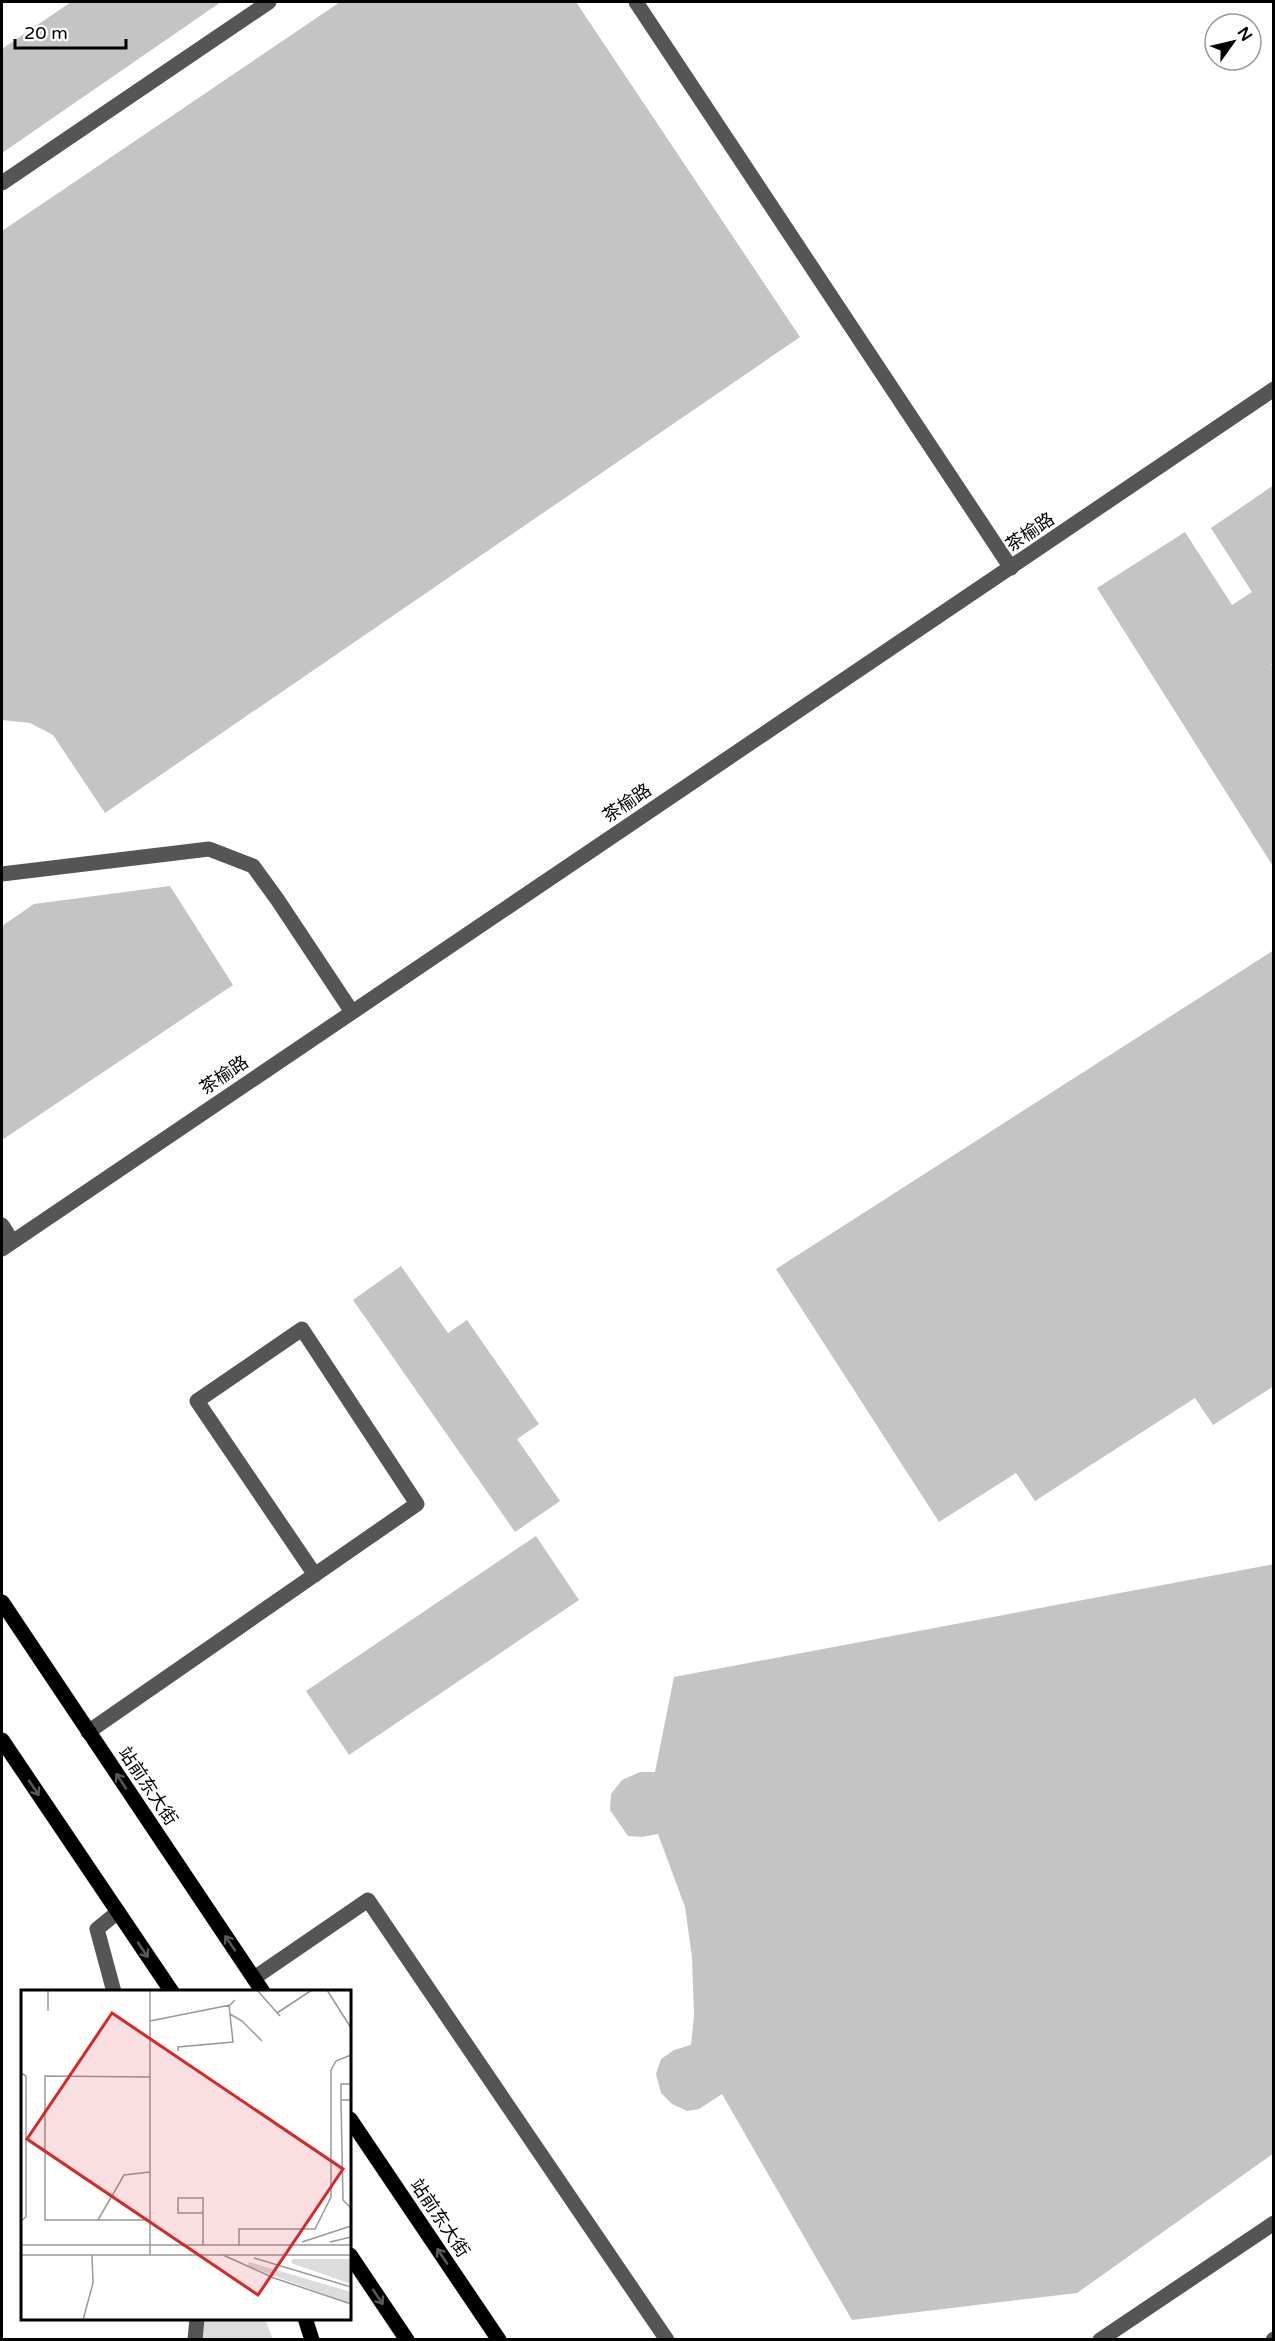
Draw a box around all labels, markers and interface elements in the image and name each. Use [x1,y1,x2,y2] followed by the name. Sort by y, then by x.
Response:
[15,12,126,50] scale bar
[1203,12,1263,72] north arrow
[24,22,68,44] text: 20 m
[1233,23,1256,45] text: N
[1001,508,1059,556] street label: 茶榆路
[598,779,656,827] street label: 茶榆路
[195,1051,253,1099] street label: 茶榆路
[114,1743,182,1829] street label: 站前东大街
[115,1774,127,1790] one-way arrow
[28,1779,40,1796] one-way arrow
[224,1935,236,1952] one-way arrow
[137,1941,150,1958] one-way arrow
[21,1990,351,2320] inset map
[406,2175,474,2261] street label: 站前东大街
[436,2249,448,2265] one-way arrow
[372,2288,384,2305] one-way arrow

